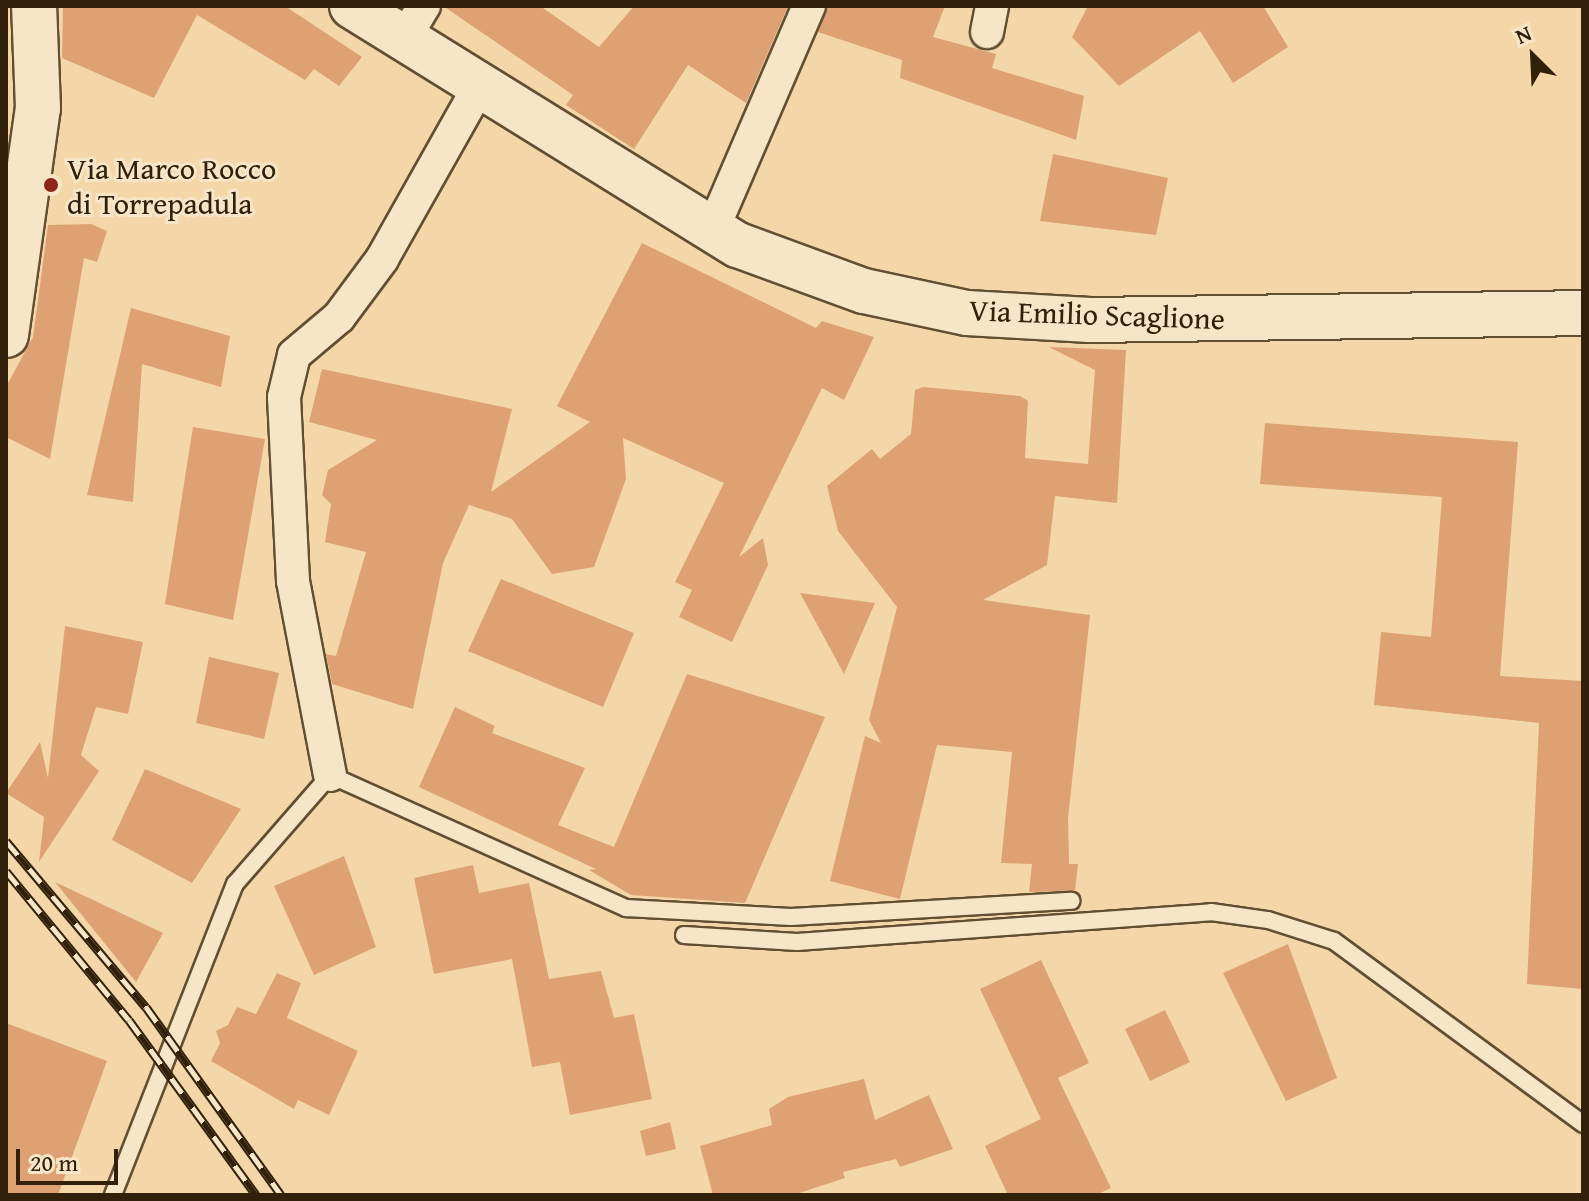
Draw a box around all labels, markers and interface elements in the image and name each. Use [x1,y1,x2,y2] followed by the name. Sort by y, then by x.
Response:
[1493,16,1573,96] north arrow
[1510,16,1536,52] text: N
[67,150,276,220] place label: Via Marco Rocco di Torrepadula
[42,176,60,194] marker: Via Marco Rocco di Torrepadula
[969,292,1225,336] street label: Via Emilio Scaglione
[20,1133,122,1183] scale bar
[30,1145,78,1180] text: 20 m

